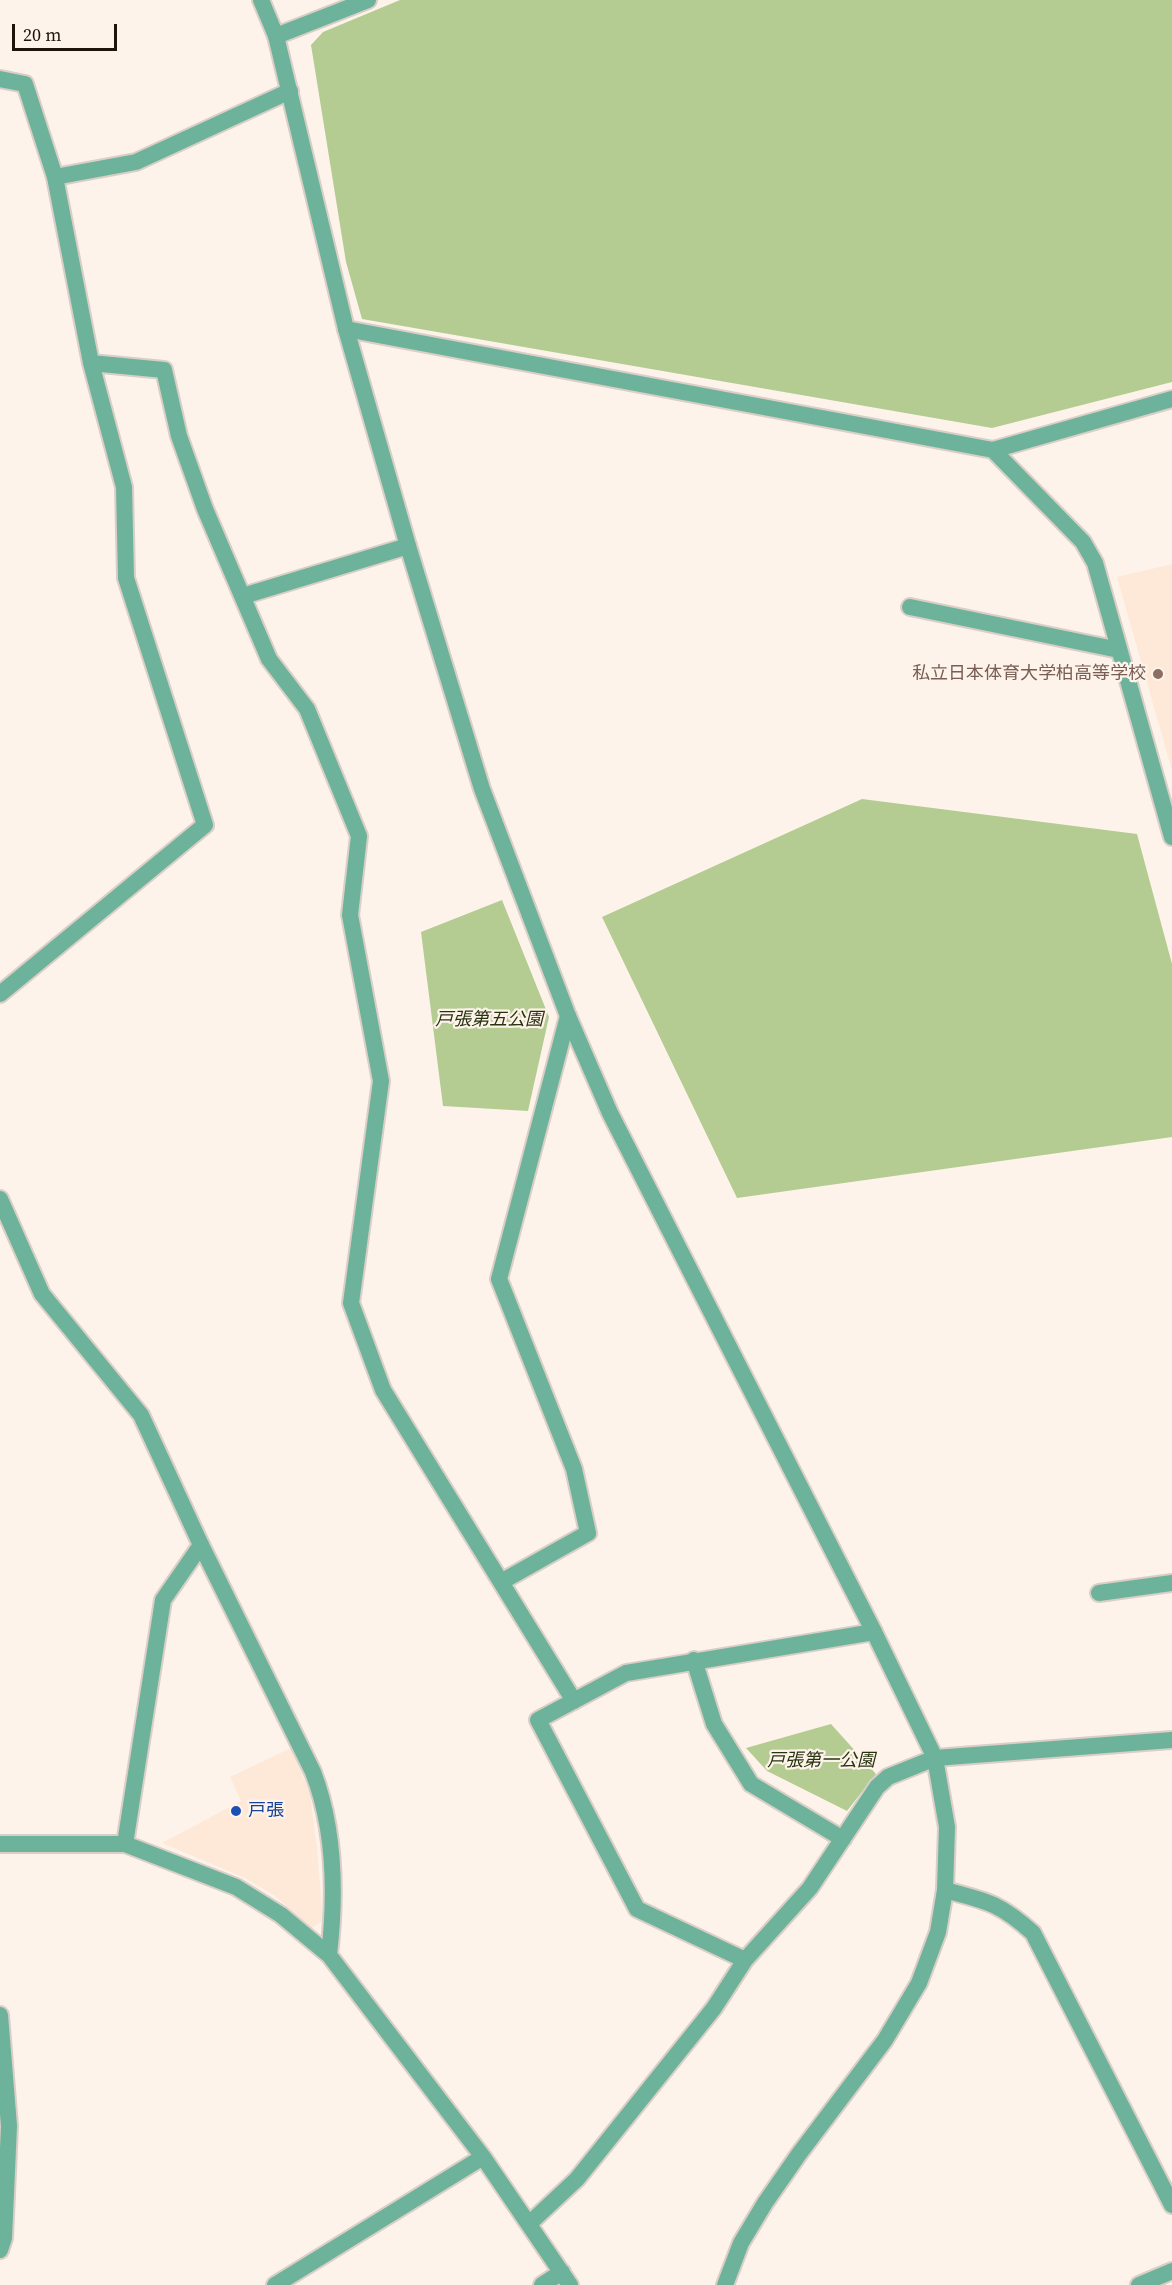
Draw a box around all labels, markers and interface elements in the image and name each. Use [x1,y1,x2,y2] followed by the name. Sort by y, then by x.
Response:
[15,12,120,50] scale bar
[23,22,61,47] text: 20 m
[912,663,1146,685] place label: 私立日本体育大学柏高等学校
[1151,667,1165,681] marker: 私立日本体育大学柏高等学校
[435,1009,543,1031] park label: 戸張第五公園
[767,1750,875,1772] park label: 戸張第一公園
[248,1800,284,1822] place label: 戸張
[229,1804,243,1818] marker: 戸張

